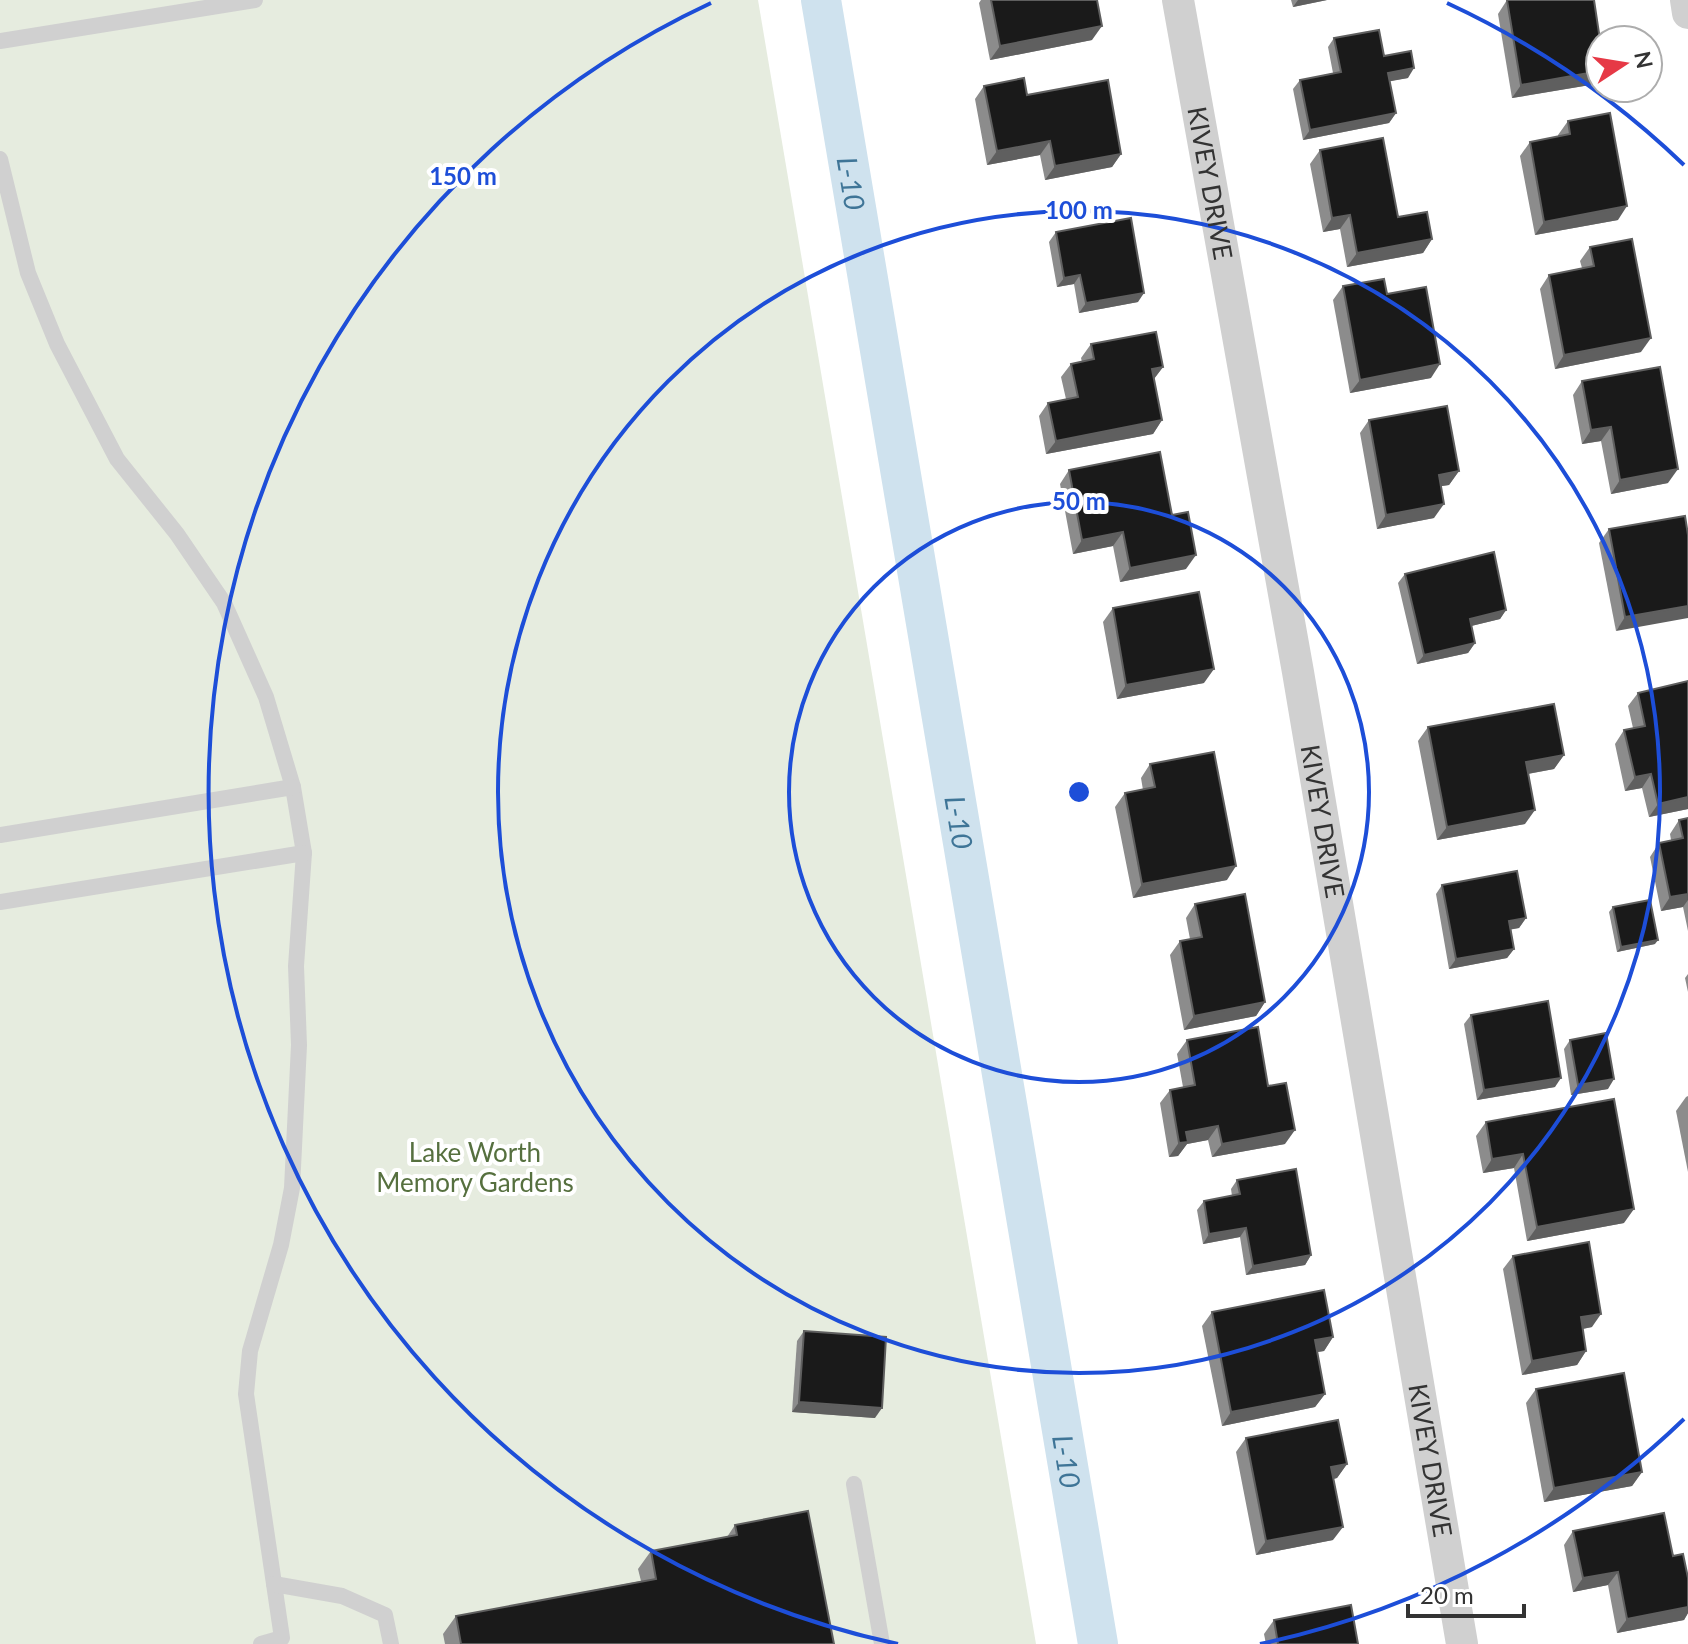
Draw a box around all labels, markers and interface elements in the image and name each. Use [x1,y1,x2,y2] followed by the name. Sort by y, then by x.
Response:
[1584,24,1664,104] north arrow
[1629,49,1659,71] text: N
[1181,104,1240,262] street label: KIVEY DRIVE
[831,154,873,213] water label: L-10
[429,161,497,190] text: 150 m
[1045,195,1113,224] text: 100 m
[1052,486,1106,515] text: 50 m
[1295,742,1352,900] street label: KIVEY DRIVE
[1065,778,1093,806] centre of rings
[938,793,981,852] water label: L-10
[376,1136,574,1198] park label: Lake Worth Memory Gardens
[1402,1381,1460,1539] street label: KIVEY DRIVE
[1046,1432,1088,1491] water label: L-10
[1408,1568,1524,1618] scale bar
[1420,1580,1474,1609] text: 20 m

